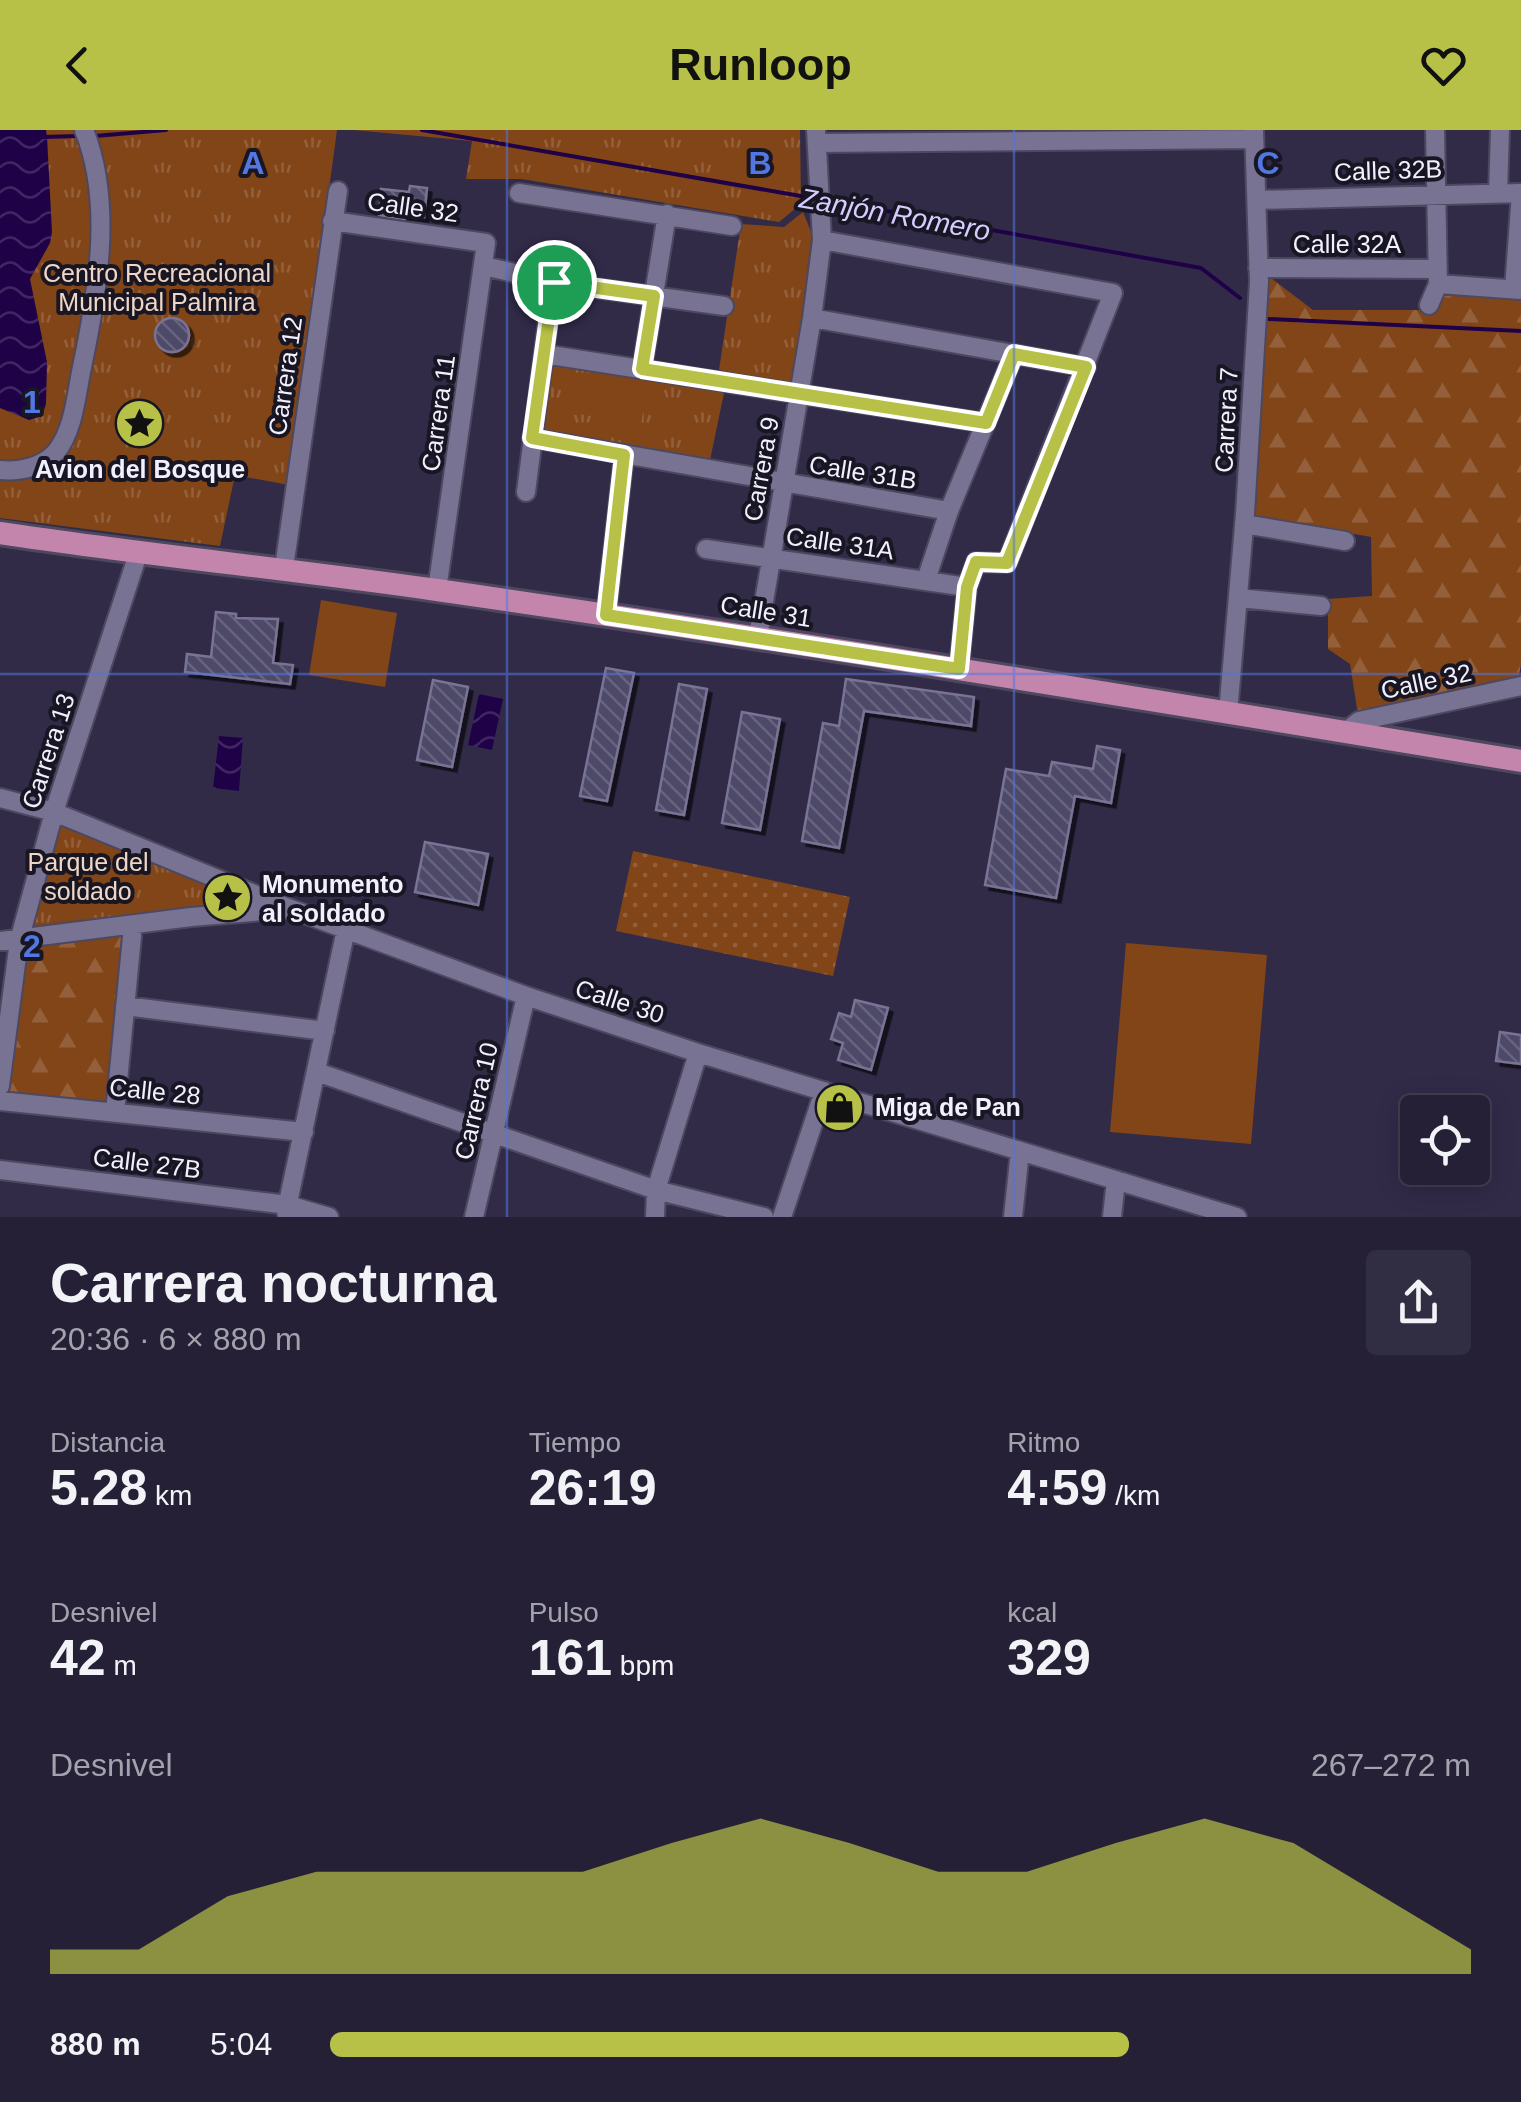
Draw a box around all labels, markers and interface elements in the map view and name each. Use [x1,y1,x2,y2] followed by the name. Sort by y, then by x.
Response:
[50,38,105,93] icon: back
[1416,38,1471,93] icon: heart
[669,39,852,90] text: Runloop
[241,145,265,181] text: A
[748,145,772,181] text: B
[1256,145,1280,181] text: C
[1333,154,1443,186] street label: Calle 32B
[796,182,993,247] water label: Zanjón Romero
[366,187,460,227] street label: Calle 32
[1293,230,1402,258] street label: Calle 32A
[512,240,597,325] pin
[527,255,582,310] icon: arrive
[43,259,271,316] park label: Centro Recreacional Municipal Palmira
[263,315,307,437] street label: Carrera 12
[416,353,460,473] street label: Carrera 11
[1209,367,1243,473] street label: Carrera 7
[23,384,41,420] text: 1
[114,397,166,449] place icon: Avion del Bosque
[738,415,784,523] street label: Carrera 9
[807,450,919,494] street label: Calle 31B
[35,455,245,483] place label: Avion del Bosque
[784,522,896,564] street label: Calle 31A
[719,590,813,632] street label: Calle 31
[1378,658,1474,704] street label: Calle 32
[16,690,80,812] street label: Carrera 13
[28,848,148,905] park label: Parque del soldado
[262,870,404,927] place label: Monumento al soldado
[201,872,253,924] place icon: Monumento al soldado
[23,928,41,964] text: 2
[572,974,668,1028] street label: Calle 30
[449,1040,503,1162] street label: Carrera 10
[108,1072,202,1110] street label: Calle 28
[814,1081,866,1133] shop icon: Miga de Pan
[875,1093,1021,1121] place label: Miga de Pan
[1400,1095,1490,1185] map controls
[1400,1095,1490,1185] button: locate
[91,1142,203,1184] street label: Calle 27B
[1366,1250,1471,1355] button: share
[50,1252,496,1314] text: Carrera nocturna
[50,1321,302,1357] text: 20:36 · 6 × 880 m
[50,1427,165,1458] text: Distancia
[529,1427,621,1458] text: Tiempo
[1007,1427,1080,1458] text: Ritmo
[50,1460,147,1516] text: 5.28
[529,1460,657,1516] text: 26:19
[1007,1460,1107,1516] text: 4:59
[147,1480,192,1511] text: km
[1107,1480,1160,1511] text: /km
[50,1597,157,1628] text: Desnivel
[529,1597,599,1628] text: Pulso
[1007,1597,1057,1628] text: kcal
[50,1630,106,1686] text: 42
[529,1630,612,1686] text: 161
[1007,1630,1091,1686] text: 329
[106,1650,137,1681] text: m
[612,1650,674,1681] text: bpm
[50,1747,173,1783] text: Desnivel
[1311,1747,1471,1783] text: 267–272 m
[50,2026,141,2062] text: 880 m
[210,2026,272,2062] text: 5:04

